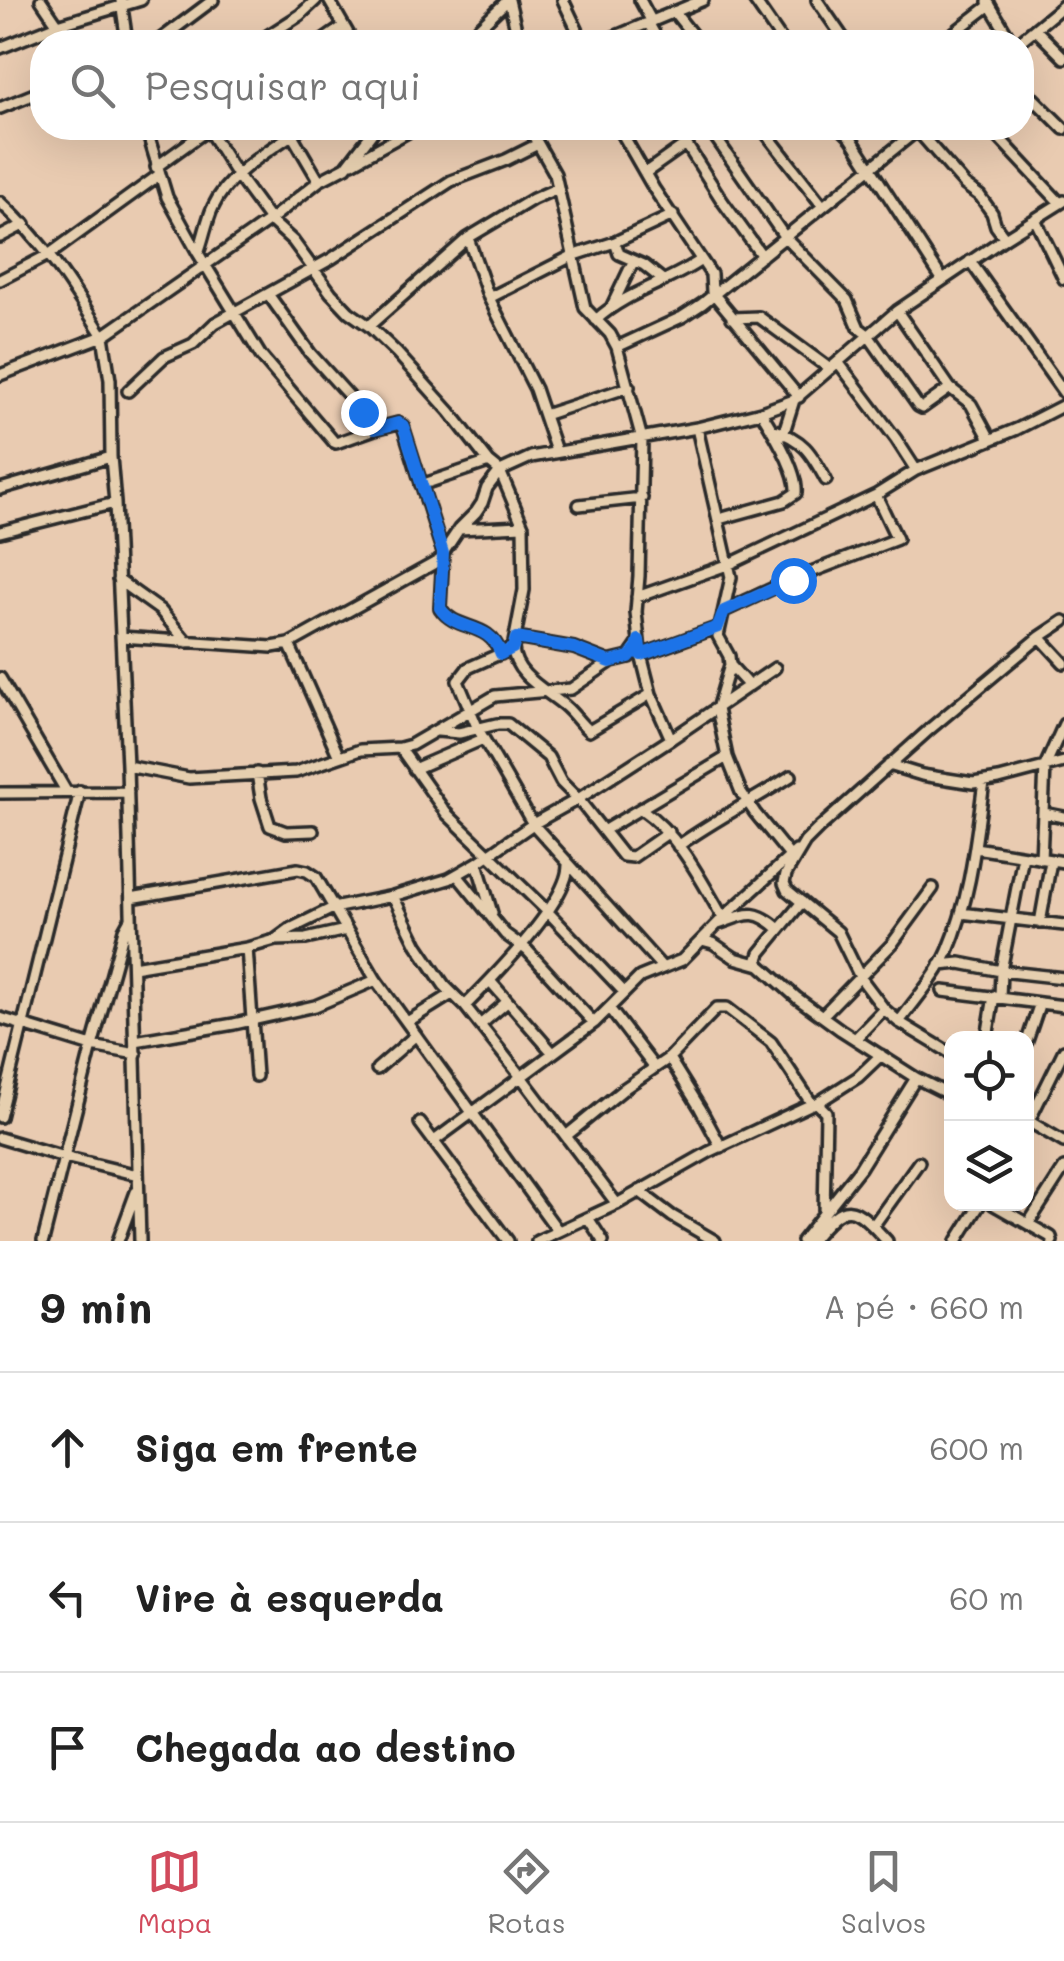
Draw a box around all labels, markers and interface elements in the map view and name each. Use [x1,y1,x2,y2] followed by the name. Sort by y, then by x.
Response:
[30,30,1034,140] search box
[65,58,120,113] icon: search
[145,60,421,110] text: Pesquisar aqui
[341,390,387,436] route end
[771,558,817,604] route start
[944,1031,1034,1211] map controls
[944,1031,1034,1121] button: locate
[944,1121,1034,1211] button: layers
[40,1279,152,1334] text: 9 min
[823,1285,1024,1327] text: A pé · 660 m
[40,1420,95,1475] icon: ahead
[135,1422,418,1472] text: Siga em frente
[929,1426,1024,1468] text: 600 m
[40,1570,95,1625] icon: left
[135,1572,444,1622] text: Vire à esquerda
[949,1576,1024,1618] text: 60 m
[40,1720,95,1775] icon: arrive
[135,1722,516,1772] text: Chegada ao destino
[138,1844,212,1940] tab: Mapa
[488,1844,566,1940] tab: Rotas
[841,1844,926,1940] tab: Salvos

